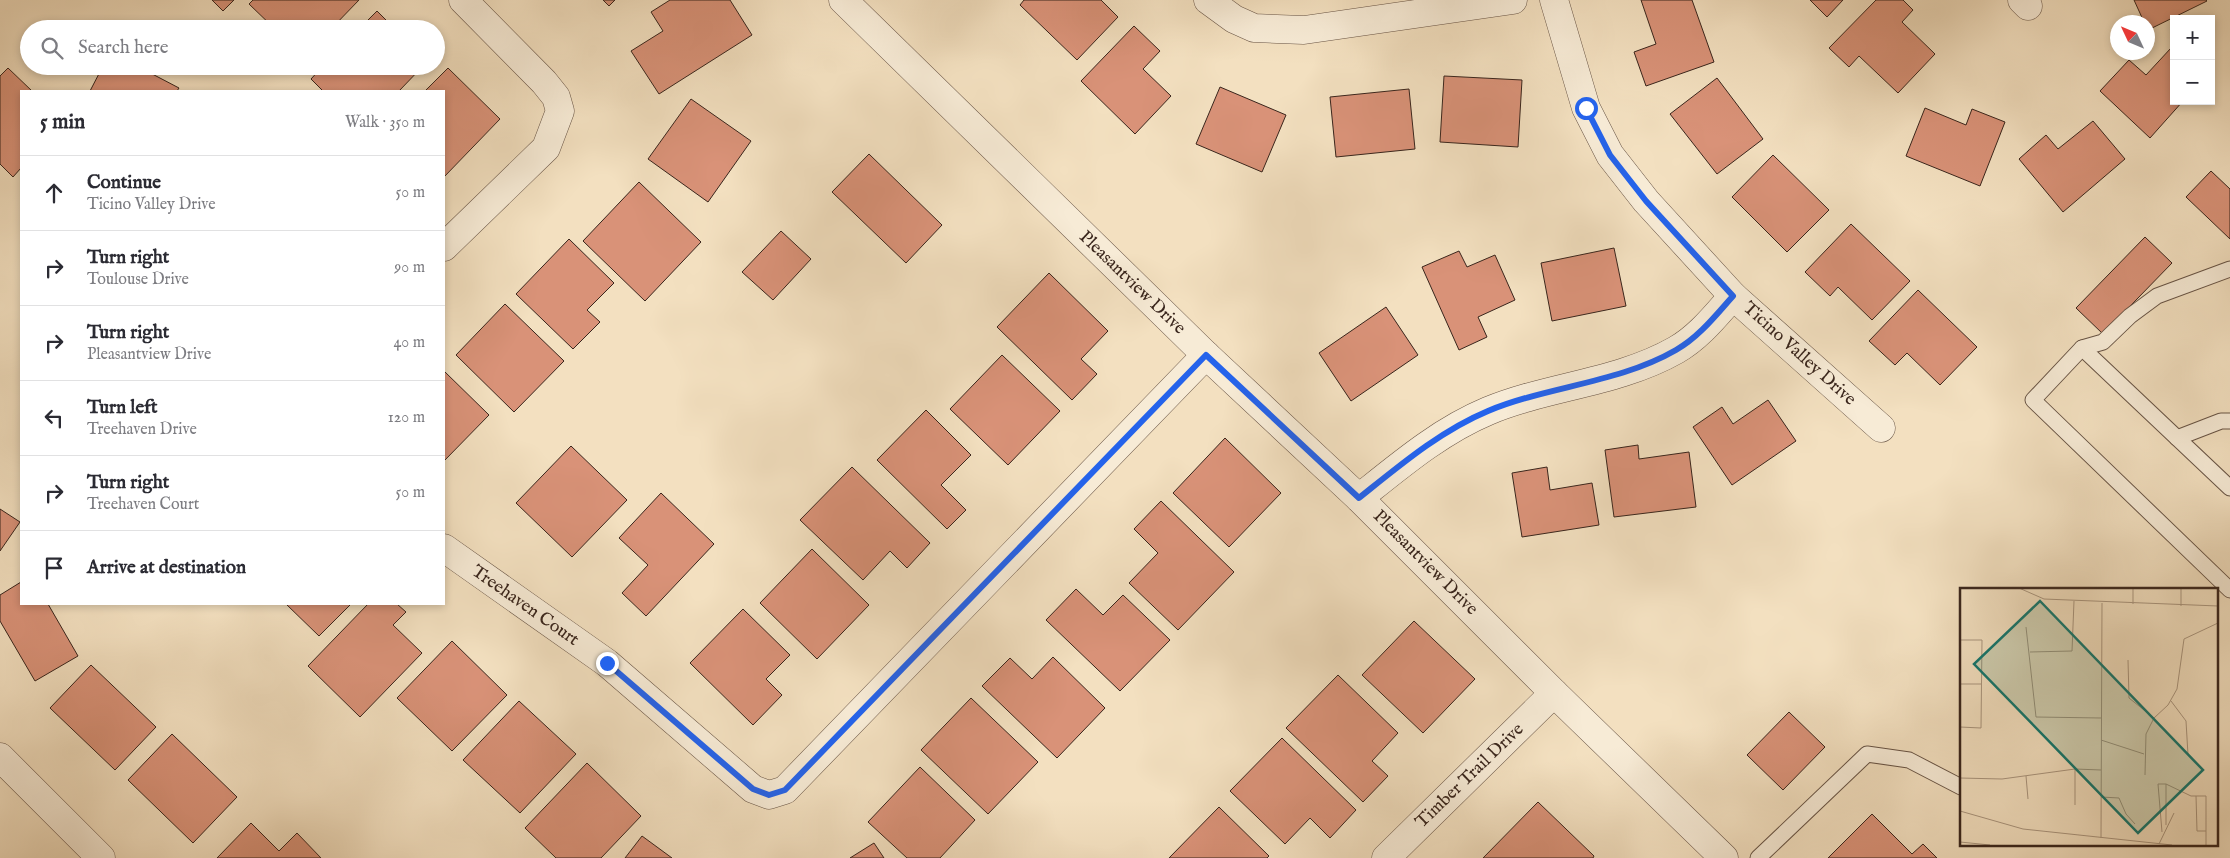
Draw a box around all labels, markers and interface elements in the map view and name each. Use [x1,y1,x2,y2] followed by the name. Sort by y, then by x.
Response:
[2110,15,2155,60] north arrow
[2170,15,2215,105] map controls
[2170,15,2215,60] button: +
[20,20,445,75] search box
[38,34,66,62] icon: search
[78,36,169,60] text: Search here
[2170,60,2215,105] button: −
[1575,97,1598,120] route start
[40,109,85,136] text: 5 min
[345,113,425,133] text: Walk · 350 m
[87,171,161,195] text: Continue
[40,179,68,207] icon: ahead
[396,183,425,203] text: 50 m
[87,195,216,215] text: Ticino Valley Drive
[1074,226,1190,340] street label: Pleasantview Drive
[87,246,169,270] text: Turn right
[40,254,68,282] icon: right
[394,258,425,278] text: 90 m
[87,270,189,290] text: Toulouse Drive
[1738,297,1860,411] street label: Ticino Valley Drive
[87,321,169,345] text: Turn right
[40,329,68,357] icon: right
[393,333,425,353] text: 40 m
[87,345,211,365] text: Pleasantview Drive
[87,396,158,420] text: Turn left
[40,404,68,432] icon: left
[388,408,425,428] text: 120 m
[87,420,197,440] text: Treehaven Drive
[87,471,169,495] text: Turn right
[40,479,68,507] icon: right
[396,483,425,503] text: 50 m
[87,495,199,515] text: Treehaven Court
[1367,505,1483,621] street label: Pleasantview Drive
[40,554,68,582] icon: arrive
[87,556,246,580] text: Arrive at destination
[467,560,583,652] street label: Treehaven Court
[1960,588,2218,846] inset map
[596,652,619,675] route end
[1411,718,1529,834] street label: Timber Trail Drive

